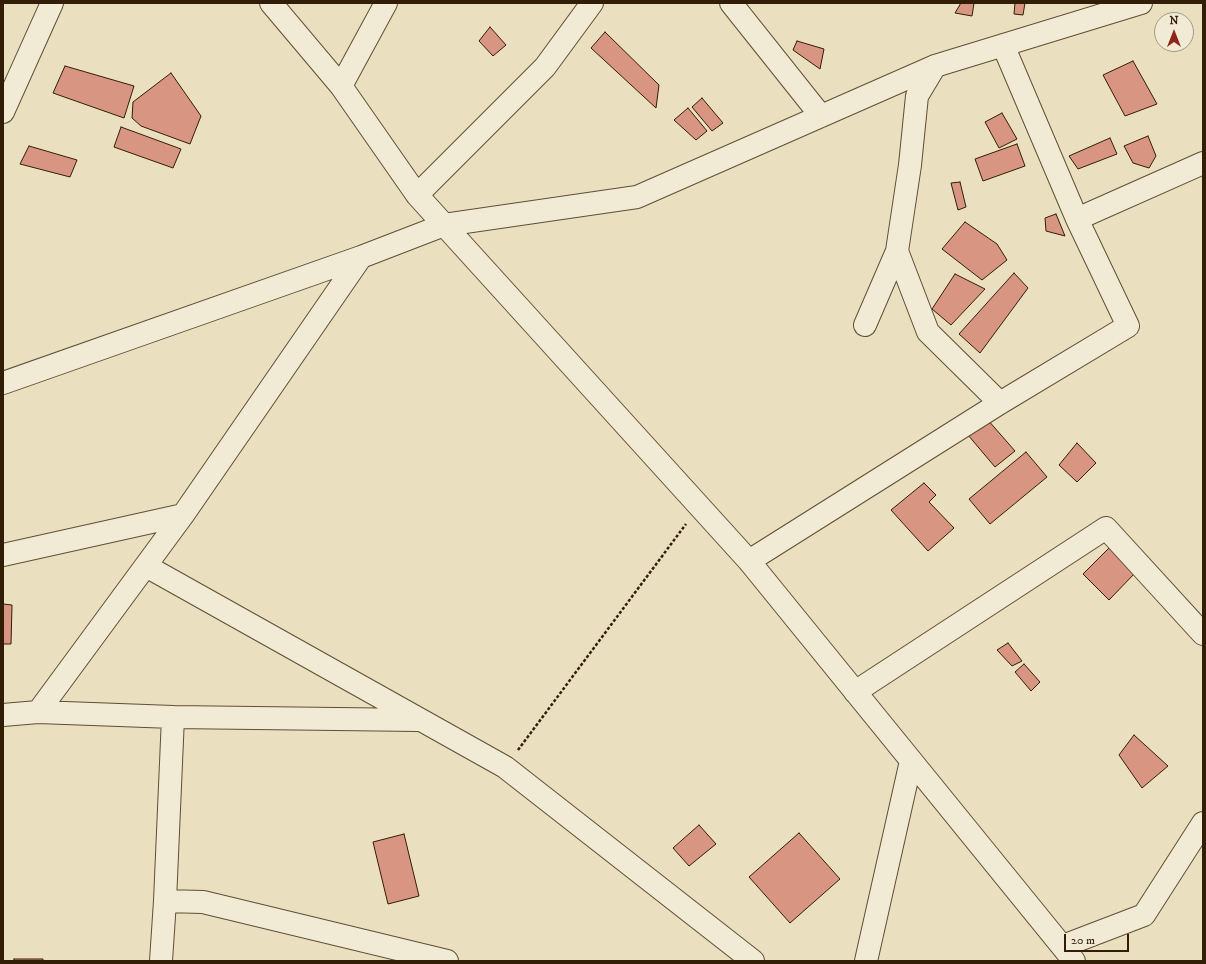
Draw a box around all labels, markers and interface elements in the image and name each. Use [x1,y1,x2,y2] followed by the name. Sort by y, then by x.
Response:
[1154,12,1194,52] north arrow
[1169,14,1179,28] text: N
[1066,926,1131,952] scale bar
[1071,933,1095,948] text: 20 m

